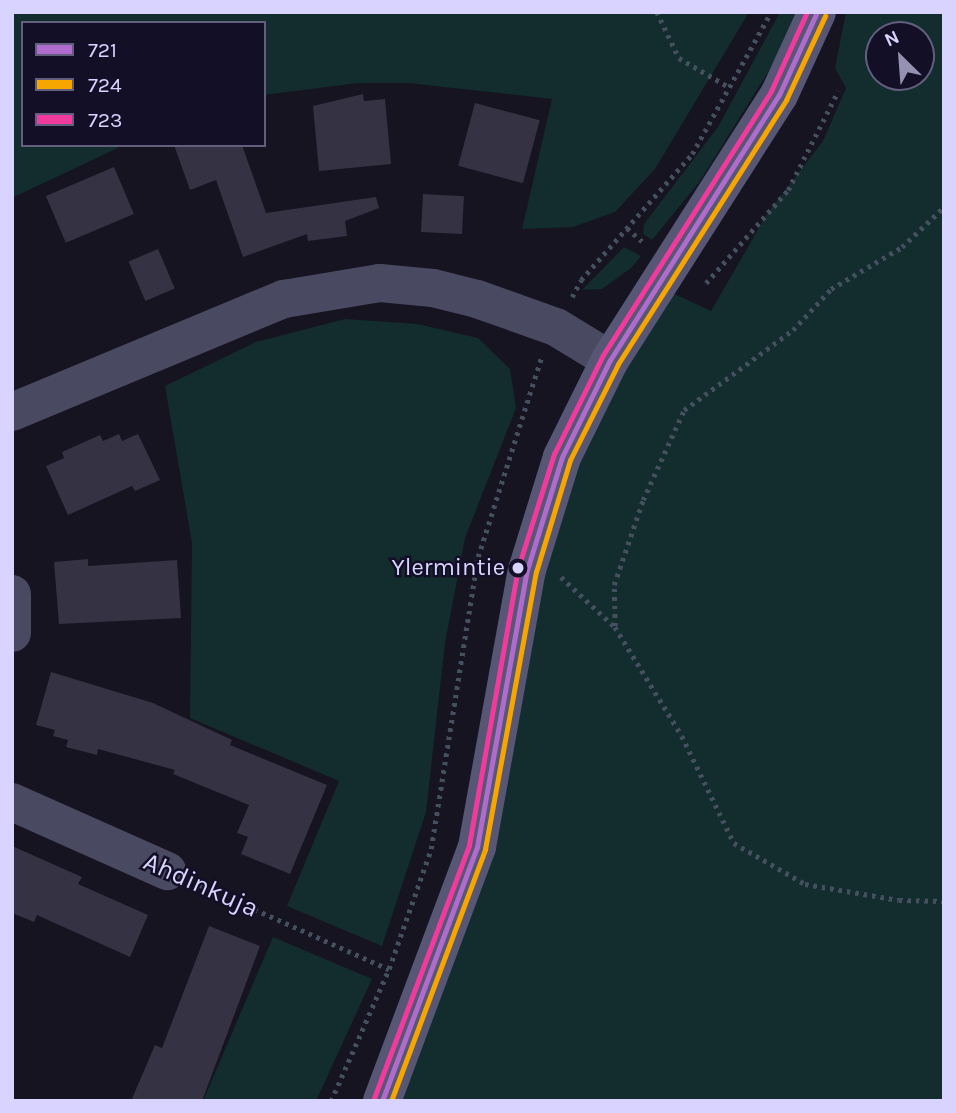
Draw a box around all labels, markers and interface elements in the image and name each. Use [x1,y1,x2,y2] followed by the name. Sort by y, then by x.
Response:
[21,21,266,147] legend
[865,21,935,91] north arrow
[881,26,903,52] text: N
[88,38,117,62] text: 721
[88,73,122,97] text: 724
[88,108,122,132] text: 723
[392,554,505,582] place label: Ylermintie
[511,561,525,575] marker: Ylermintie
[139,846,263,924] street label: Ahdinkuja

